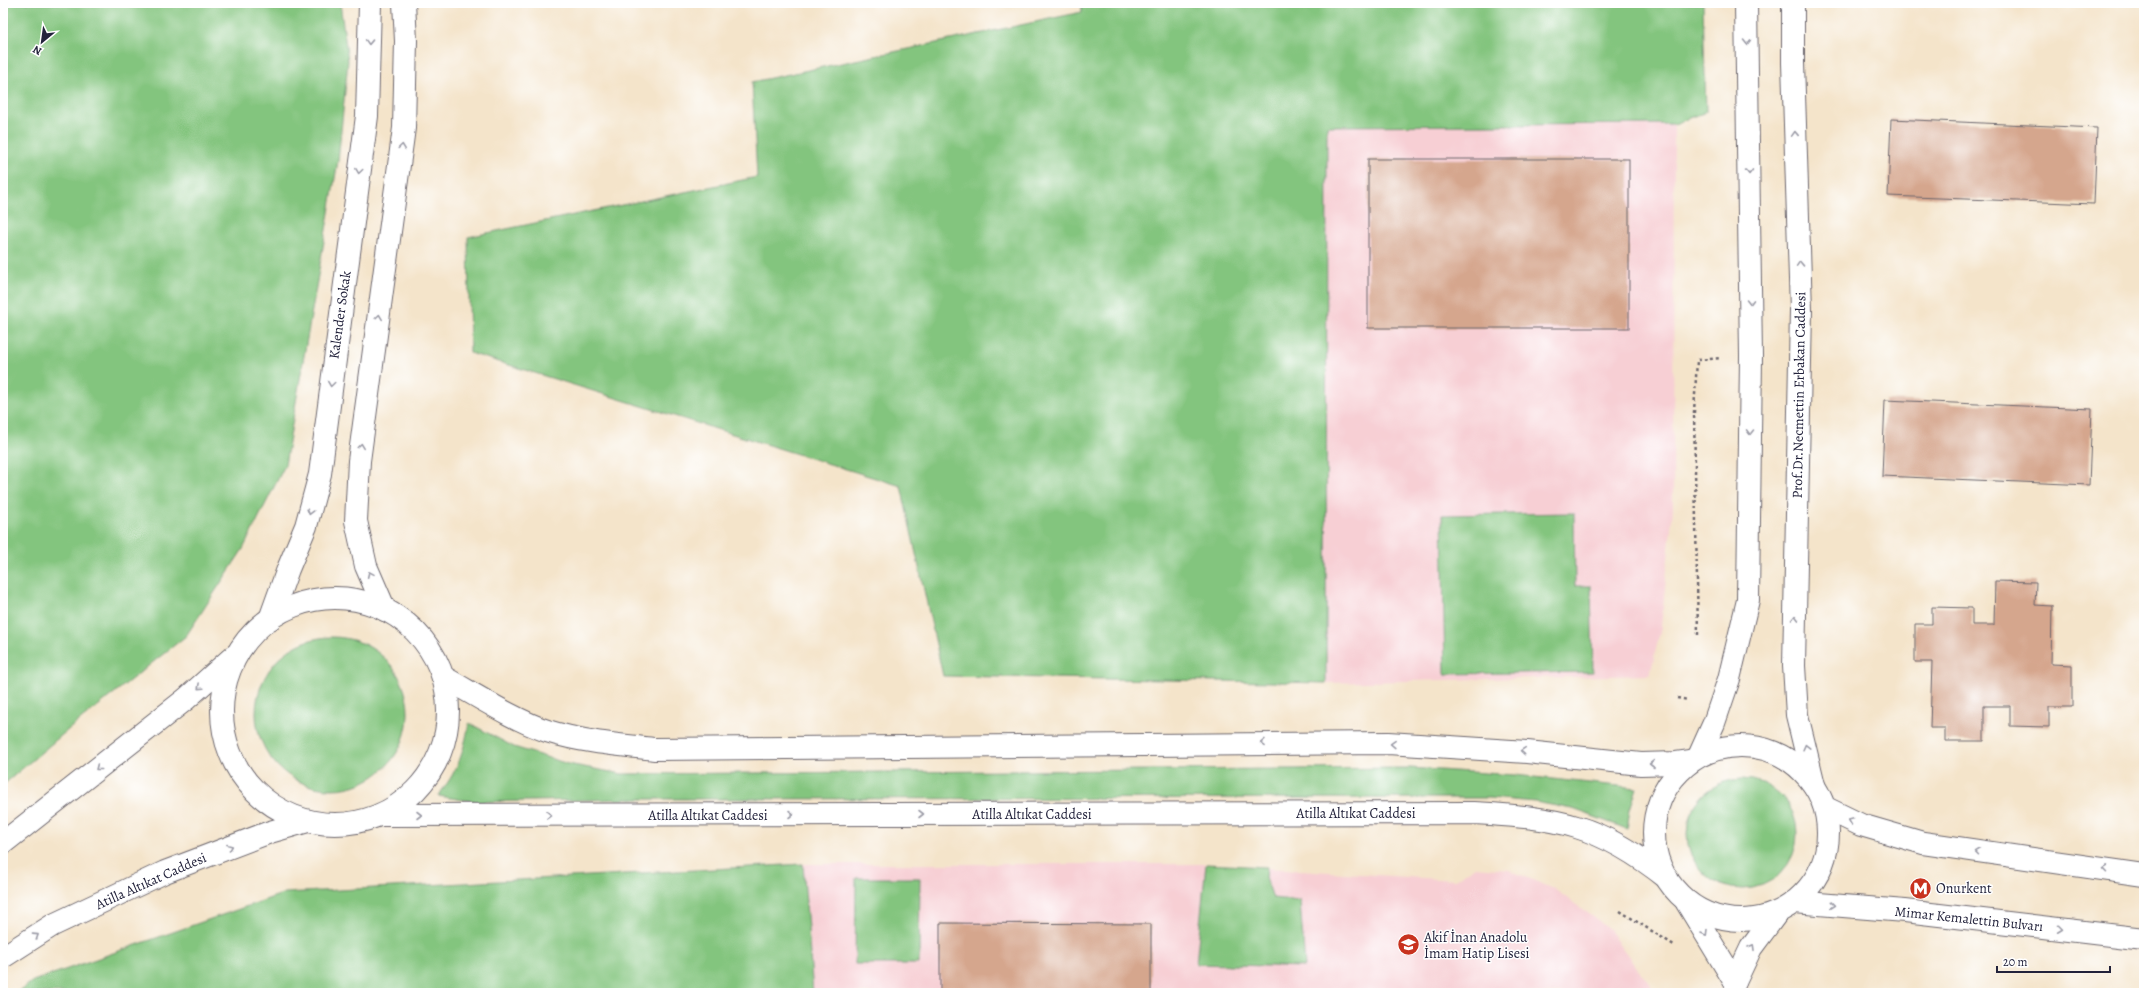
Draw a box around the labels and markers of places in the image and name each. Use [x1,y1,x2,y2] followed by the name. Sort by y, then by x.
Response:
[1908,875,1934,901] metro station icon: Onurkent
[1936,879,1992,898] place label: Onurkent
[1423,928,1530,963] place label: Akif İnan Anadolu İmam Hatip Lisesi
[1396,932,1422,958] school or university icon: Akif İnan Anadolu İmam Hatip Lisesi

